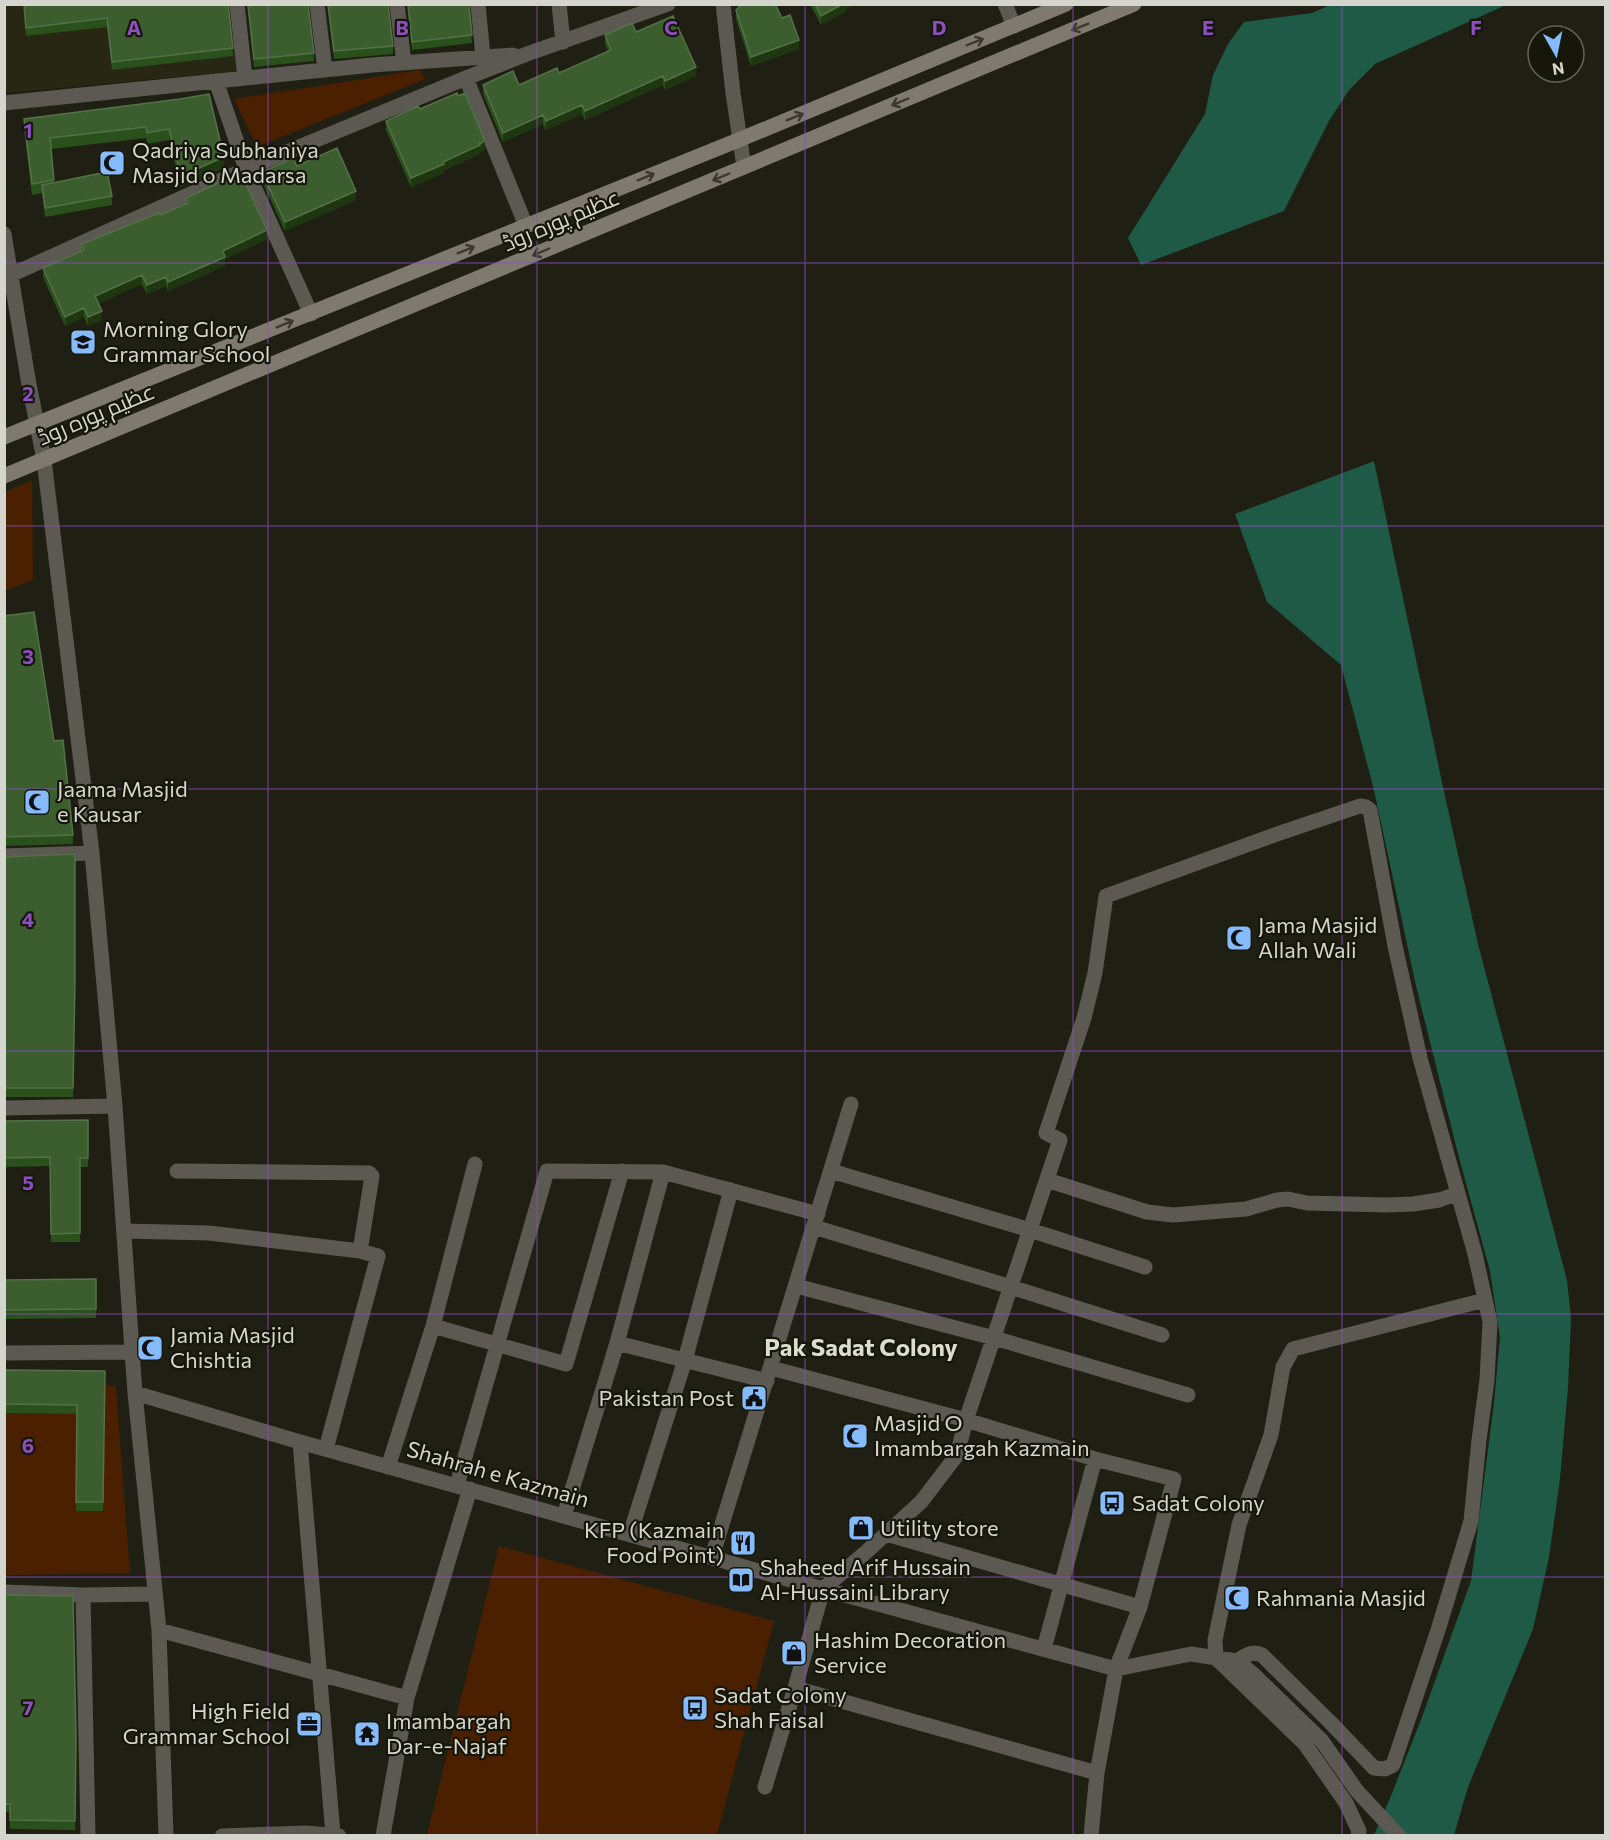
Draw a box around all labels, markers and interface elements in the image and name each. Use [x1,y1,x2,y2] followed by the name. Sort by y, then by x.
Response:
[127,15,141,39] text: A
[395,15,409,39] text: B
[664,15,678,39] text: C
[932,15,946,39] text: D
[1202,15,1214,39] text: E
[1470,15,1482,39] text: F
[1072,22,1090,33] one-way arrow
[1526,24,1586,84] north arrow
[965,36,984,47] one-way arrow
[1551,59,1566,80] text: N
[892,97,910,108] one-way arrow
[785,111,803,122] one-way arrow
[23,118,33,142] text: 1
[132,136,319,188] place label: Qadriya Subhaniya Masjid o Madarsa
[97,148,127,178] mosque icon: Qadriya Subhaniya Masjid o Madarsa
[637,171,655,182] one-way arrow
[712,172,730,183] one-way arrow
[498,183,625,259] street label: عظیم پورہ روڈ
[456,244,474,255] one-way arrow
[532,247,550,258] one-way arrow
[103,315,270,367] place label: Morning Glory Grammar School
[275,318,294,329] one-way arrow
[68,327,98,357] school or university icon: Morning Glory Grammar School
[33,377,160,453] street label: عظیم پورہ روڈ
[22,381,34,405] text: 2
[22,644,34,668] text: 3
[57,775,188,827] place label: Jaama Masjid e Kausar
[22,787,52,817] mosque icon: Jaama Masjid e Kausar
[22,907,34,931] text: 4
[1258,911,1377,963] place label: Jama Masjid Allah Wali
[1224,923,1254,953] mosque icon: Jama Masjid Allah Wali
[22,1170,34,1194] text: 5
[170,1321,295,1373] place label: Jamia Masjid Chishtia
[764,1332,958,1361] district label: Pak Sadat Colony
[135,1333,165,1363] mosque icon: Jamia Masjid Chishtia
[739,1383,769,1413] public building icon: Pakistan Post
[598,1384,734,1411] place label: Pakistan Post
[874,1409,1090,1461] place label: Masjid O Imambargah Kazmain
[840,1421,870,1451] mosque icon: Masjid O Imambargah Kazmain
[22,1433,34,1457] text: 6
[404,1435,592,1512] street label: Shahrah e Kazmain
[1097,1488,1127,1518] bus stop icon: Sadat Colony
[1132,1489,1265,1516] place label: Sadat Colony
[846,1513,876,1543] shop icon: Utility store
[880,1514,999,1541] place label: Utility store
[584,1516,724,1568] place label: KFP (Kazmain Food Point)
[728,1528,758,1558] restaurant icon: KFP (Kazmain Food Point)
[760,1553,971,1605] place label: Shaheed Arif Hussain Al-Hussaini Library
[726,1565,756,1595] library icon: Shaheed Arif Hussain Al-Hussaini Library
[1222,1583,1252,1613] mosque icon: Rahmania Masjid
[1256,1584,1426,1611] place label: Rahmania Masjid
[814,1626,1006,1678] place label: Hashim Decoration Service
[779,1638,809,1668] shop icon: Hashim Decoration Service
[714,1681,847,1733] place label: Sadat Colony Shah Faisal
[680,1693,710,1723] bus stop icon: Sadat Colony Shah Faisal
[23,1695,34,1719] text: 7
[123,1697,290,1749] place label: High Field Grammar School
[386,1707,511,1759] place label: Imambargah Dar-e-Najaf
[294,1709,324,1739] office icon: High Field Grammar School
[352,1719,382,1749] temple icon: Imambargah Dar-e-Najaf

